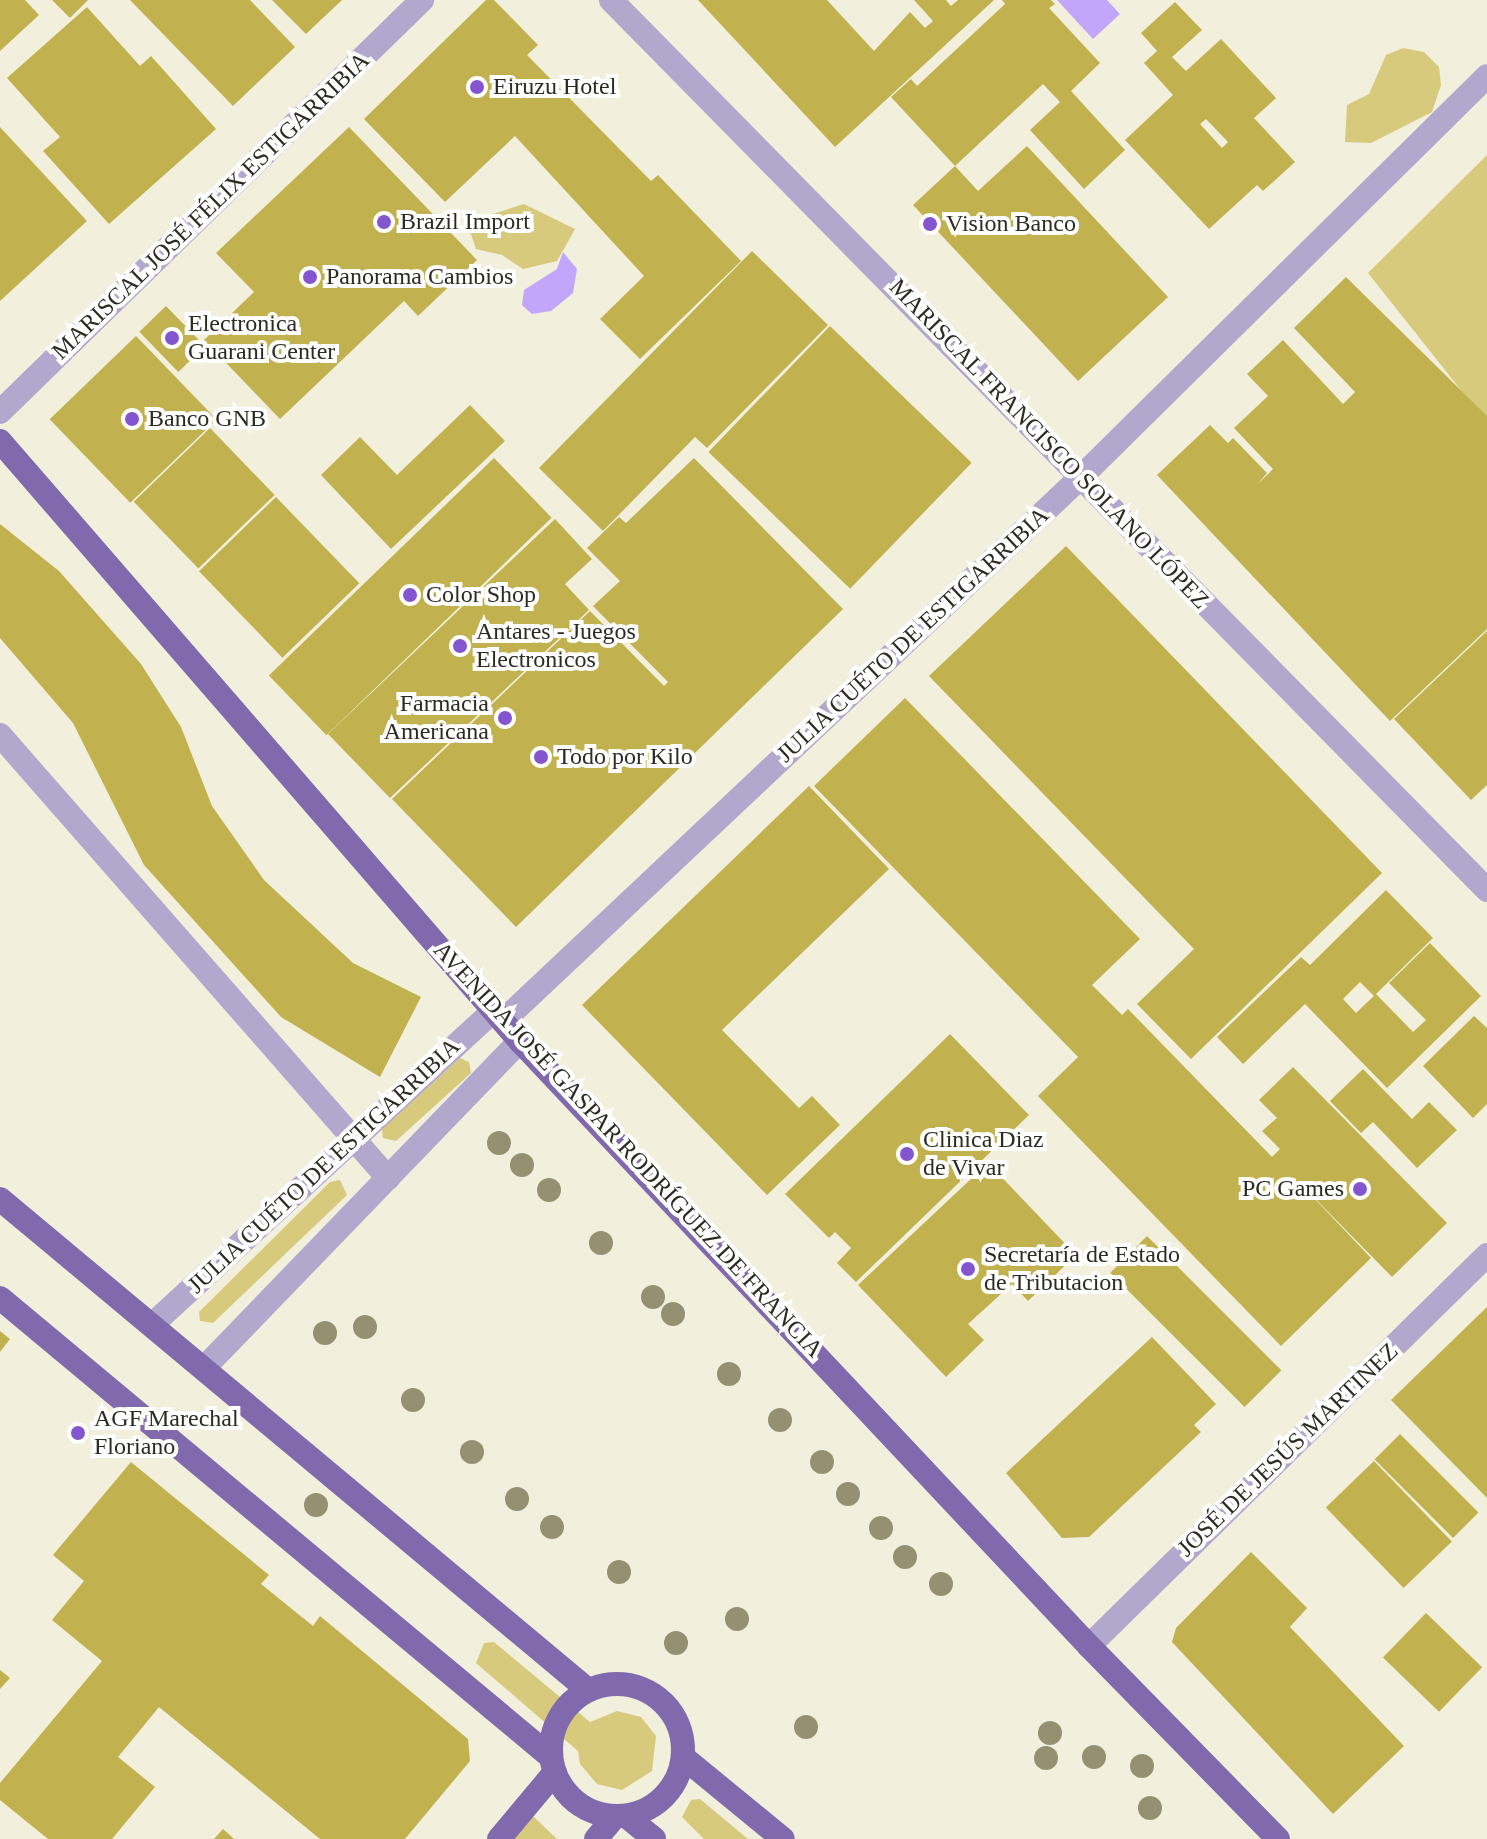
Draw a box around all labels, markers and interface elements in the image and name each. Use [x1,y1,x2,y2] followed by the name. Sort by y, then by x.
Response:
[46,46,376,366] street label: MARISCAL JOSÉ FÉLIX ESTIGARRIBIA
[493,73,616,101] place label: Eiruzu Hotel
[468,78,486,96] marker: Eiruzu Hotel
[400,208,530,236] place label: Brazil Import
[946,210,1076,238] place label: Vision Banco
[375,213,393,231] marker: Brazil Import
[921,215,939,233] marker: Vision Banco
[326,263,513,291] place label: Panorama Cambios
[301,268,319,286] marker: Panorama Cambios
[883,273,1215,615] street label: MARISCAL FRANCISCO SOLANO LÓPEZ
[188,310,335,366] place label: Electronica Guarani Center
[163,329,181,347] marker: Electronica Guarani Center
[148,405,266,433] place label: Banco GNB
[123,410,141,428] marker: Banco GNB
[770,501,1056,769] street label: JULIA CUÉTO DE ESTIGARRIBIA
[426,581,536,609] place label: Color Shop
[401,586,419,604] marker: Color Shop
[476,618,636,674] place label: Antares - Juegos Electronicos
[451,637,469,655] marker: Antares - Juegos Electronicos
[384,690,489,746] place label: Farmacia Americana
[496,709,514,727] marker: Farmacia Americana
[557,743,693,771] place label: Todo por Kilo
[532,748,550,766] marker: Todo por Kilo
[427,936,829,1364] street label: AVENIDA JOSÉ GASPAR RODRÍGUEZ DE FRANCIA
[181,1032,467,1300] street label: JULIA CUÉTO DE ESTIGARRIBIA
[923,1126,1044,1182] place label: Clinica Diaz de Vivar
[898,1145,916,1163] marker: Clinica Diaz de Vivar
[1242,1175,1344,1203] place label: PC Games
[1351,1180,1369,1198] marker: PC Games
[984,1241,1180,1297] place label: Secretaría de Estado de Tributacion
[959,1260,977,1278] marker: Secretaría de Estado de Tributacion
[1172,1337,1404,1563] street label: JOSÉ DE JESÚS MARTINEZ
[94,1405,239,1461] place label: AGF Marechal Floriano
[69,1424,87,1442] marker: AGF Marechal Floriano

